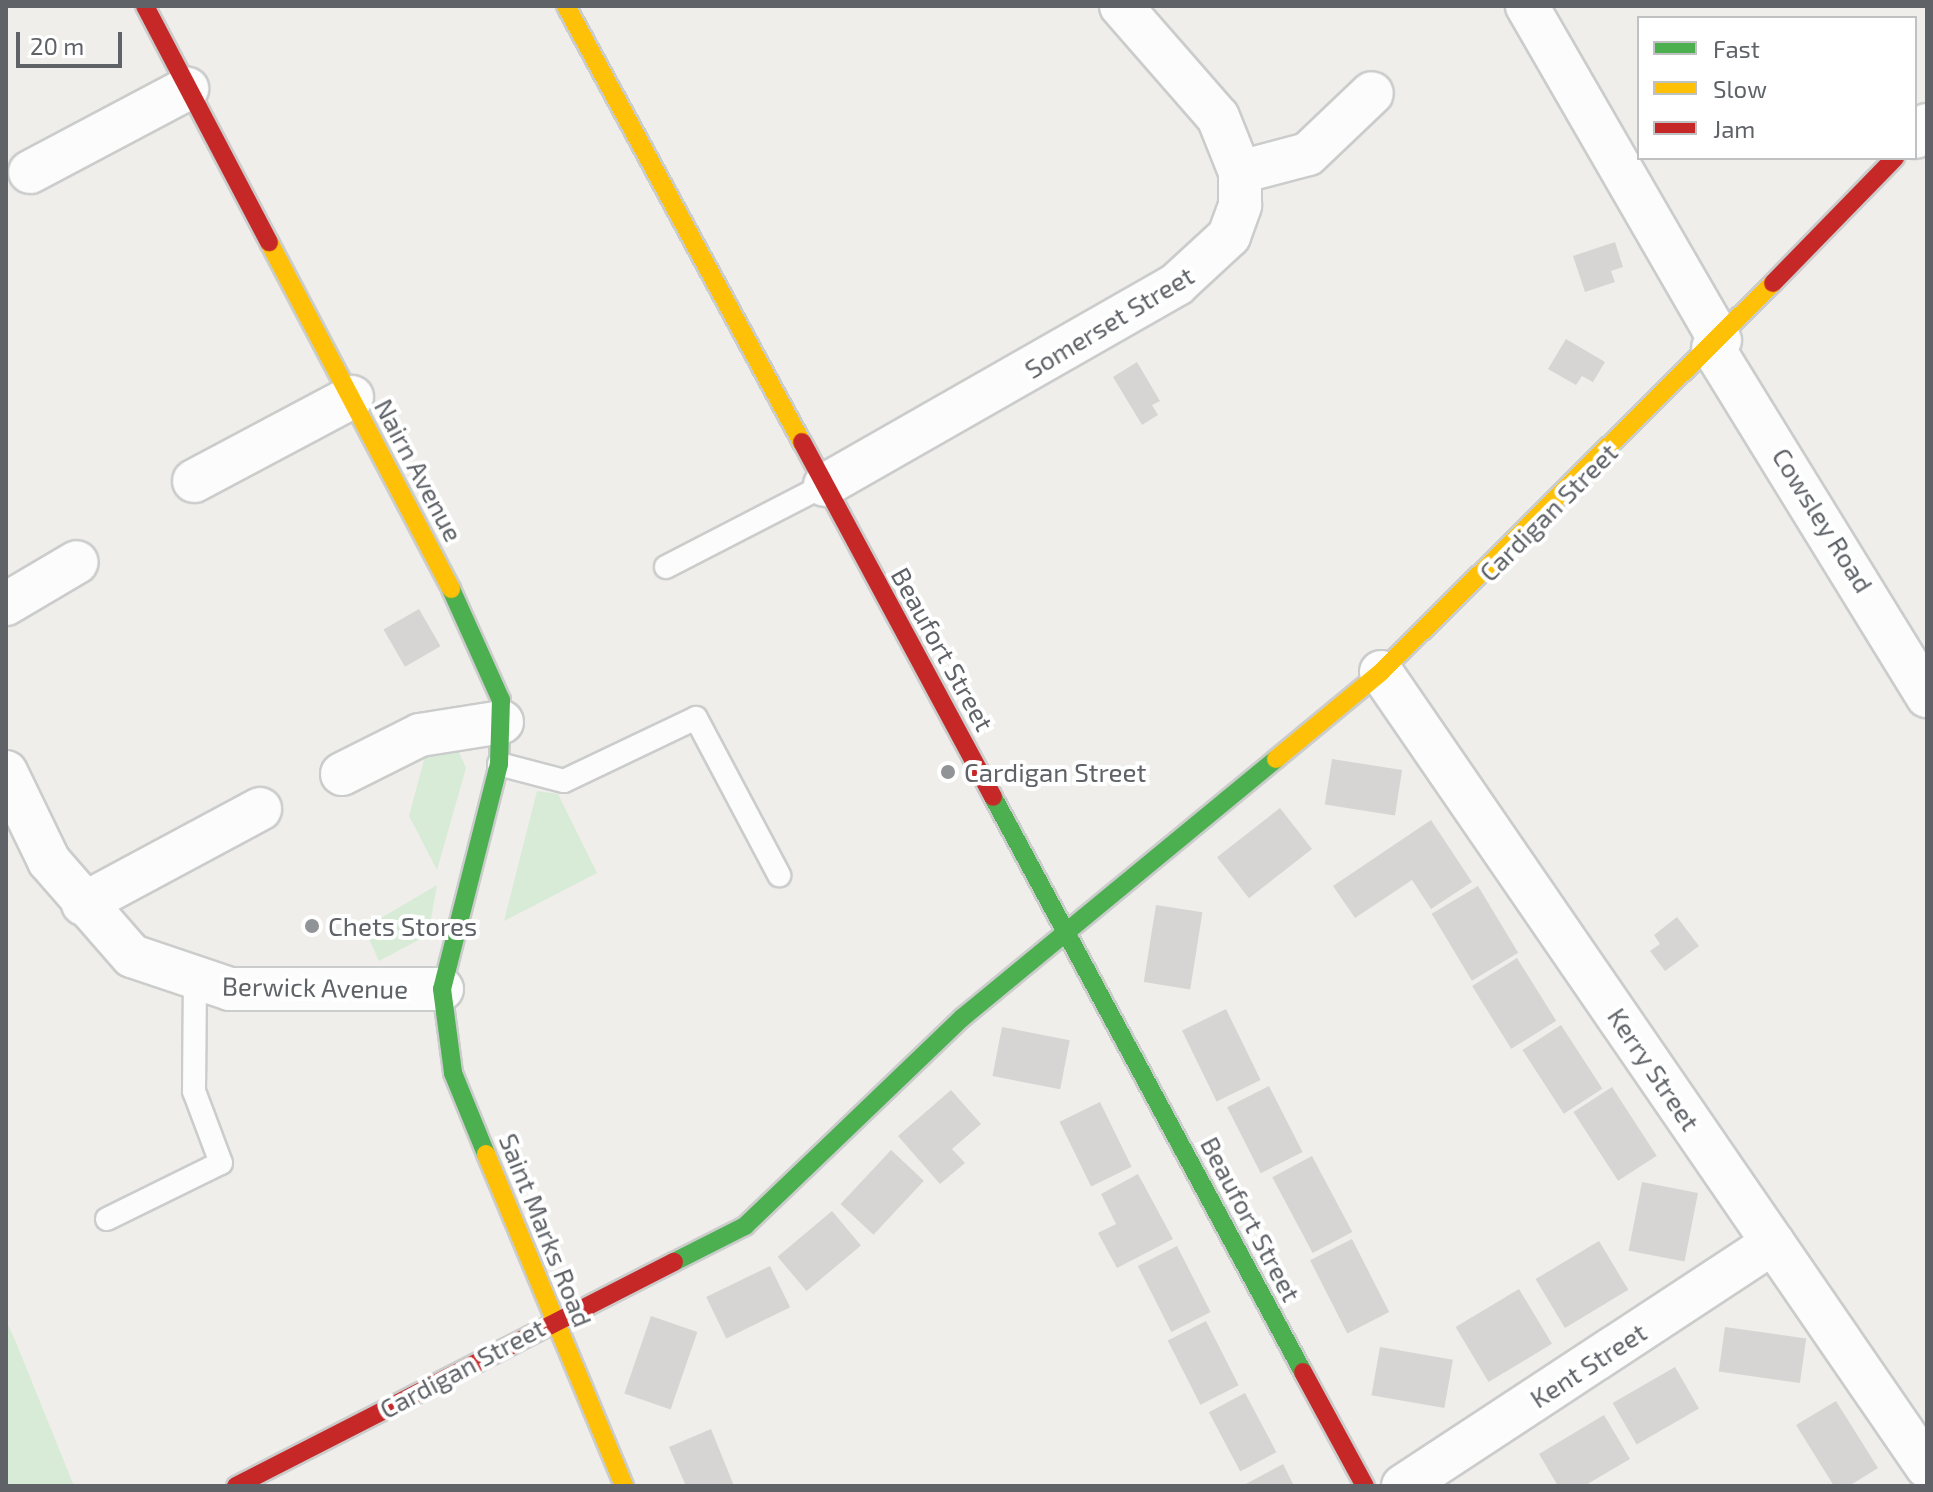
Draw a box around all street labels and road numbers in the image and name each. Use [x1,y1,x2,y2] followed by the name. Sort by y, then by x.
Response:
[1019,259,1199,385] street label: Somerset Street
[368,393,470,547] street label: Nairn Avenue
[1472,436,1624,588] street label: Cardigan Street
[1766,442,1880,598] street label: Cowsley Road
[885,562,1001,736] street label: Beaufort Street
[221,970,409,1004] street label: Berwick Avenue
[1601,1002,1707,1136] street label: Kerry Street
[493,1129,599,1331] street label: Saint Marks Road
[1195,1131,1307,1307] street label: Beaufort Street
[374,1311,550,1425] street label: Cardigan Street
[1524,1316,1652,1414] street label: Kent Street

